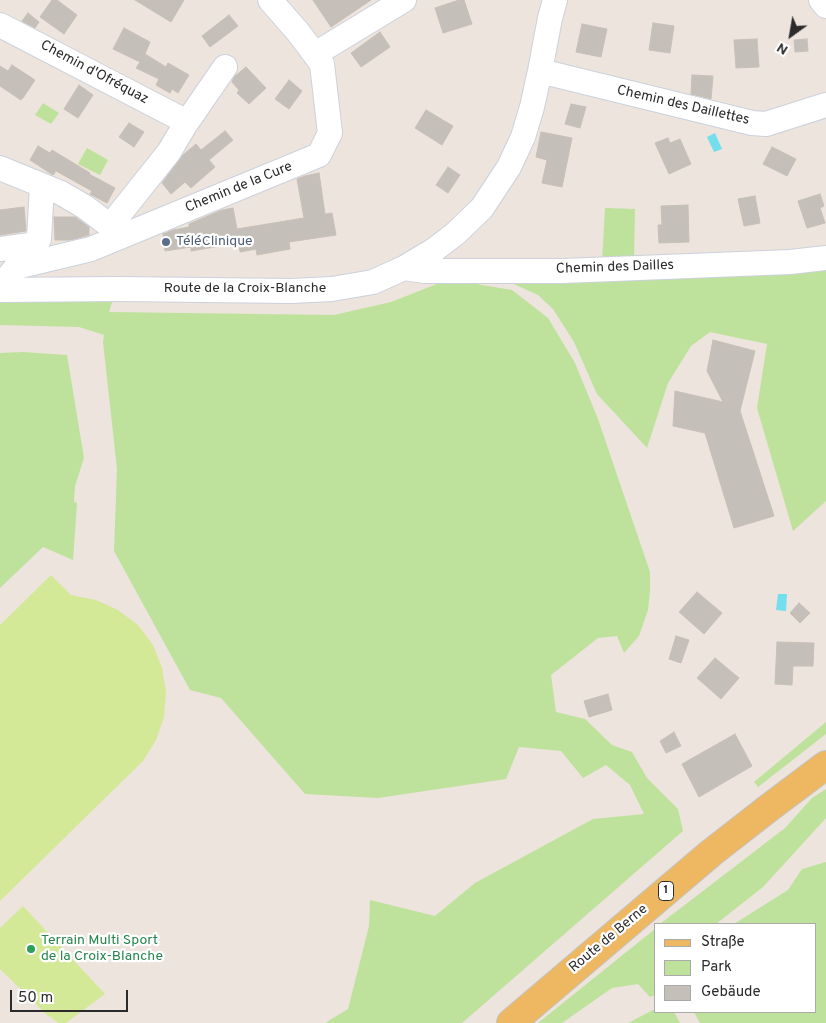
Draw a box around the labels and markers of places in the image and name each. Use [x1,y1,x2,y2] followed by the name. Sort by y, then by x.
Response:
[176,234,253,250] place label: TéléClinique
[160,236,172,248] marker: TéléClinique
[41,933,163,966] place label: Terrain Multi Sport de la Croix-Blanche
[25,943,37,955] marker: Terrain Multi Sport de la Croix-Blanche

